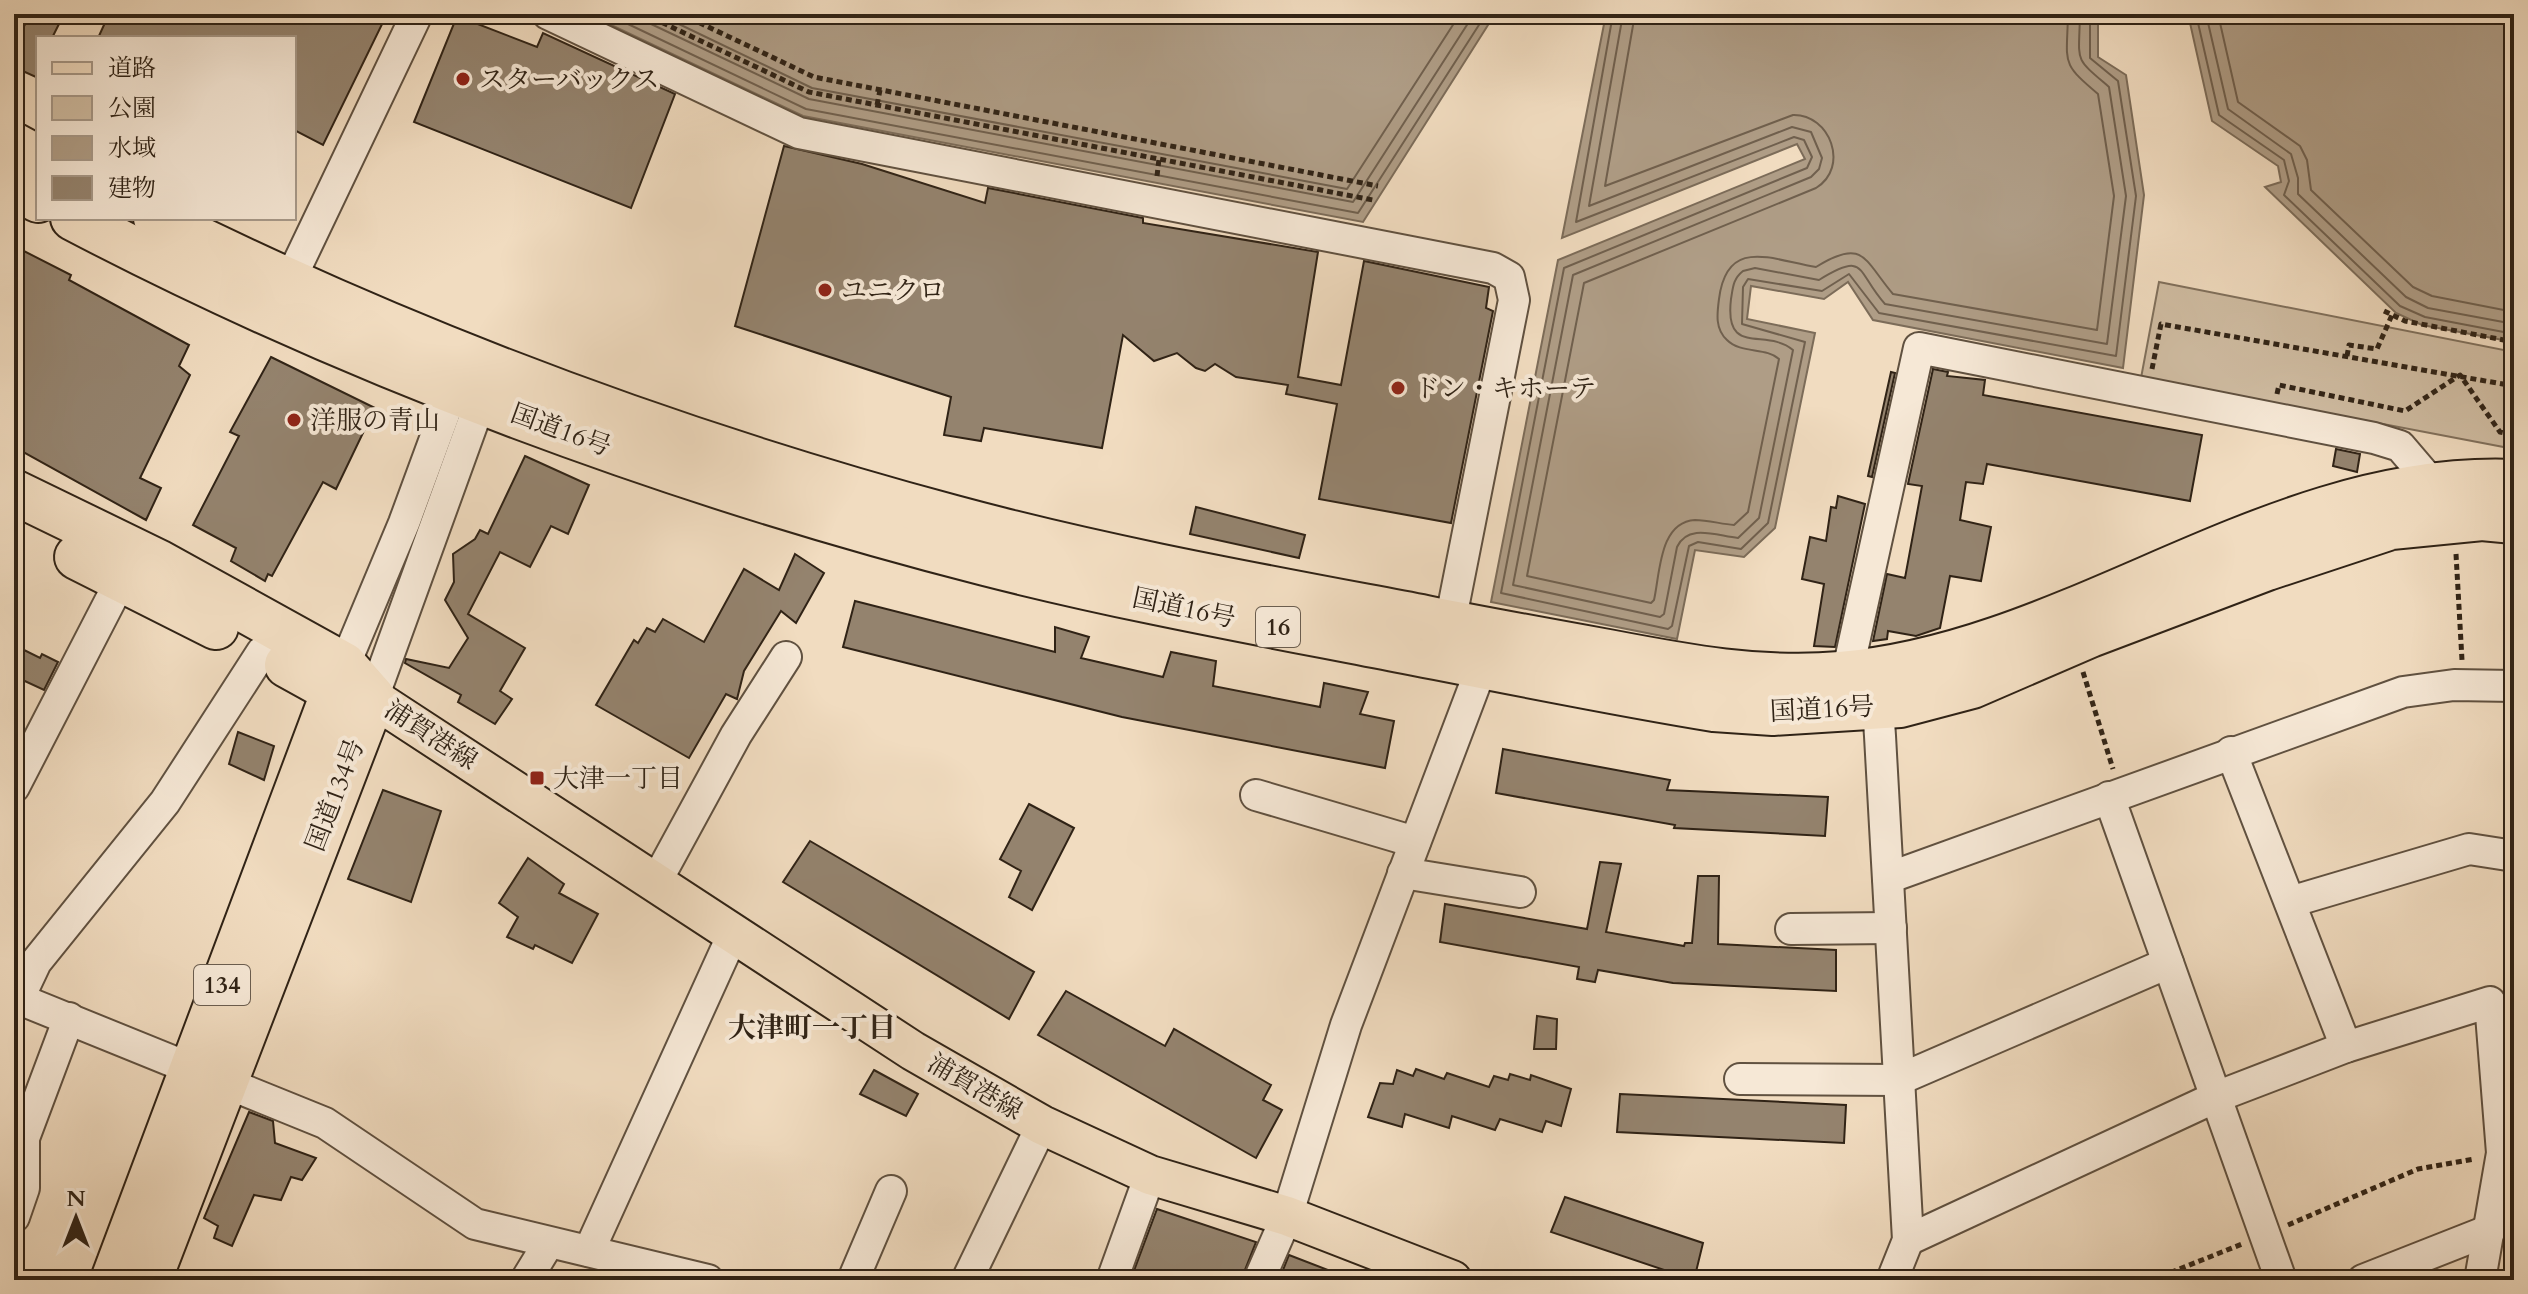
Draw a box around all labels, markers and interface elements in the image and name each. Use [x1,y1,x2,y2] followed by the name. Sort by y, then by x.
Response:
[36,36,296,220] legend
[108,52,156,85] text: 道路
[479,62,659,97] place label: スターバックス
[454,70,472,88] marker: スターバックス
[108,92,156,125] text: 公園
[108,132,156,165] text: 水域
[108,172,156,205] text: 建物
[841,273,945,308] place label: ユニクロ
[816,281,834,299] marker: ユニクロ
[1414,371,1596,406] place label: ドン・キホーテ
[1389,379,1407,397] marker: ドン・キホーテ
[506,396,616,464] street label: 国道16号
[310,403,440,438] place label: 洋服の青山
[285,411,303,429] marker: 洋服の青山
[1129,580,1239,636] street label: 国道16号
[1256,607,1300,647] road number: 16
[1769,689,1875,729] street label: 国道16号
[378,692,484,778] street label: 浦賀港線
[298,734,372,856] street label: 国道134号
[553,761,683,796] place label: 大津一丁目
[528,769,546,787] marker: 大津一丁目
[194,965,250,1005] road number: 134
[728,1009,896,1047] district label: 大津町一丁目
[921,1046,1029,1128] street label: 浦賀港線
[36,1178,116,1258] north arrow
[66,1184,86,1214] text: N

